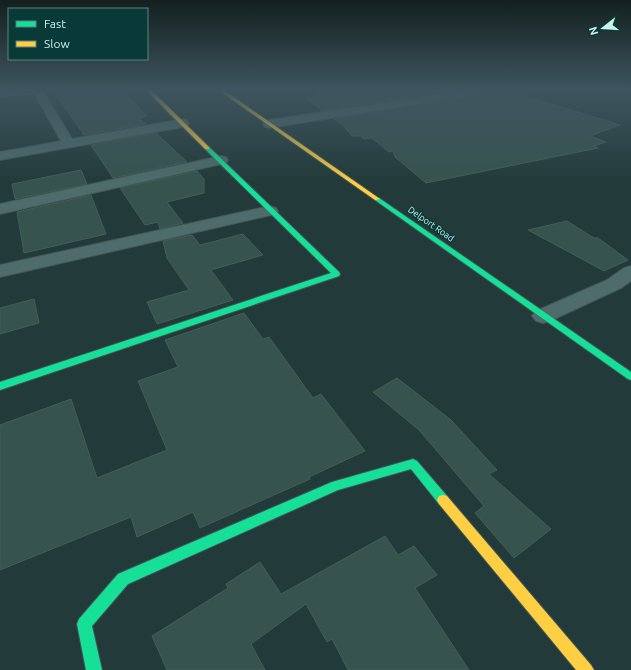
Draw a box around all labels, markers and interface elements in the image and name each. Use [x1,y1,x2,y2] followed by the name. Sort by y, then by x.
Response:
[8,8,148,60] legend
[583,8,623,48] north arrow
[44,17,66,30] text: Fast
[586,25,600,37] text: N
[44,37,70,50] text: Slow
[406,204,456,244] street label: Delport Road

